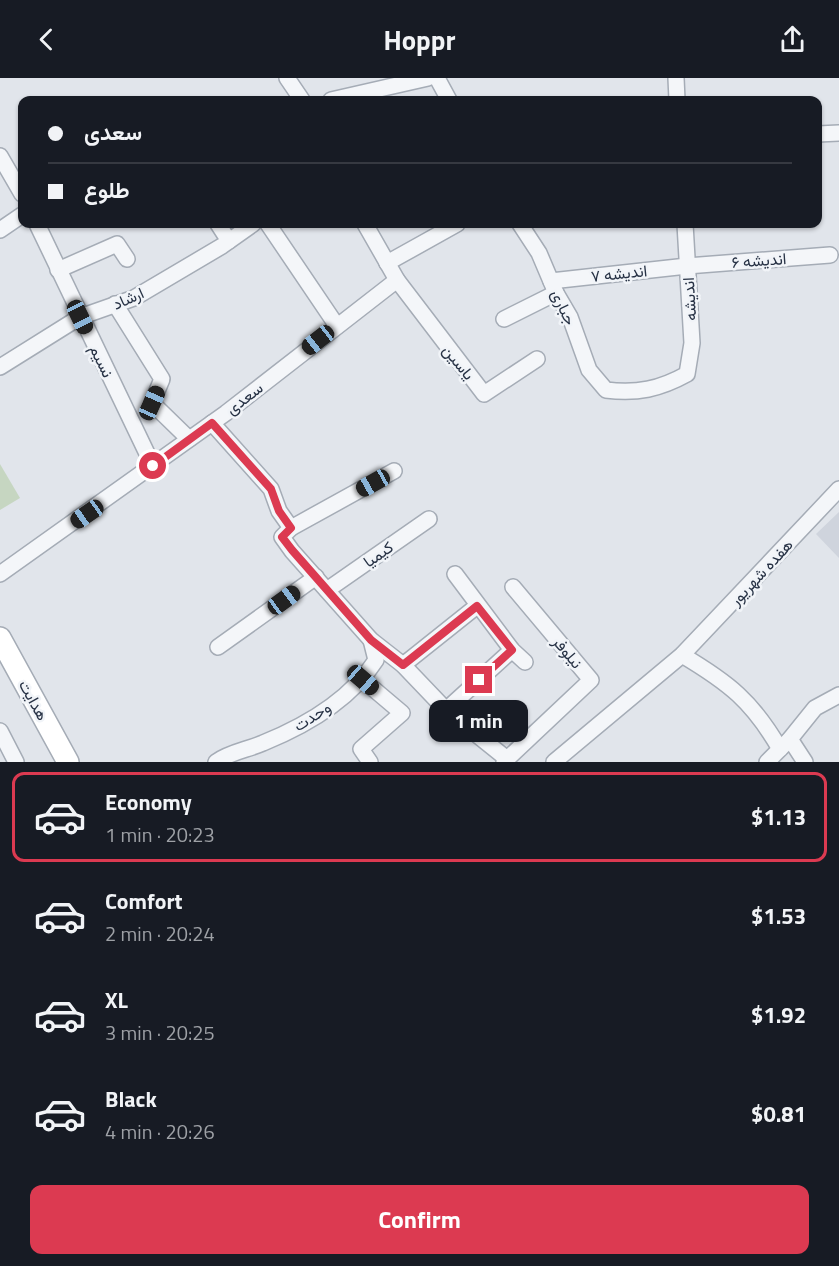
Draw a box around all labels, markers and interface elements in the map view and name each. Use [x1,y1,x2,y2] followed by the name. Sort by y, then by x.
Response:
[384,19,455,60] text: Hoppr
[30,23,63,56] icon: back
[776,23,809,56] icon: share
[84,115,142,149] text: سعدی
[84,173,130,207] text: طلوع
[731,246,787,274] street label: اندیشه ۶
[590,258,648,288] street label: اندیشه ۷
[676,277,702,321] street label: اندیشه
[108,280,148,316] street label: ارشاد
[545,285,583,329] street label: جباری
[64,297,96,337] car
[298,322,338,358] car
[437,339,481,385] street label: یاسین
[84,340,120,382] street label: نسیم
[220,376,268,420] street label: سعدی
[136,383,168,423] car
[139,452,166,479] route start
[353,466,393,500] car
[67,496,107,532] car
[723,533,798,612] street label: هفده شهریور
[358,535,398,573] street label: کیمیا
[264,582,304,618] car
[547,630,589,674] street label: نیلوفر
[344,661,382,699] car
[465,666,492,693] route end
[13,675,55,725] street label: هدایت
[289,695,335,737] street label: وحدت
[430,701,528,743] callout: 1 min
[454,705,503,736] text: 1 min
[105,785,192,819] text: Economy
[33,790,87,844] icon: car
[751,800,806,834] text: $1.13
[105,819,215,850] text: 1 min · 20:23
[105,884,183,918] text: Comfort
[33,889,87,943] icon: car
[751,899,806,933] text: $1.53
[105,918,215,949] text: 2 min · 20:24
[105,983,128,1017] text: XL
[33,988,87,1042] icon: car
[751,998,806,1032] text: $1.92
[105,1017,215,1048] text: 3 min · 20:25
[105,1082,157,1116] text: Black
[33,1087,87,1141] icon: car
[751,1097,806,1131] text: $0.81
[105,1116,215,1147] text: 4 min · 20:26
[30,1185,809,1254] button: Confirm

